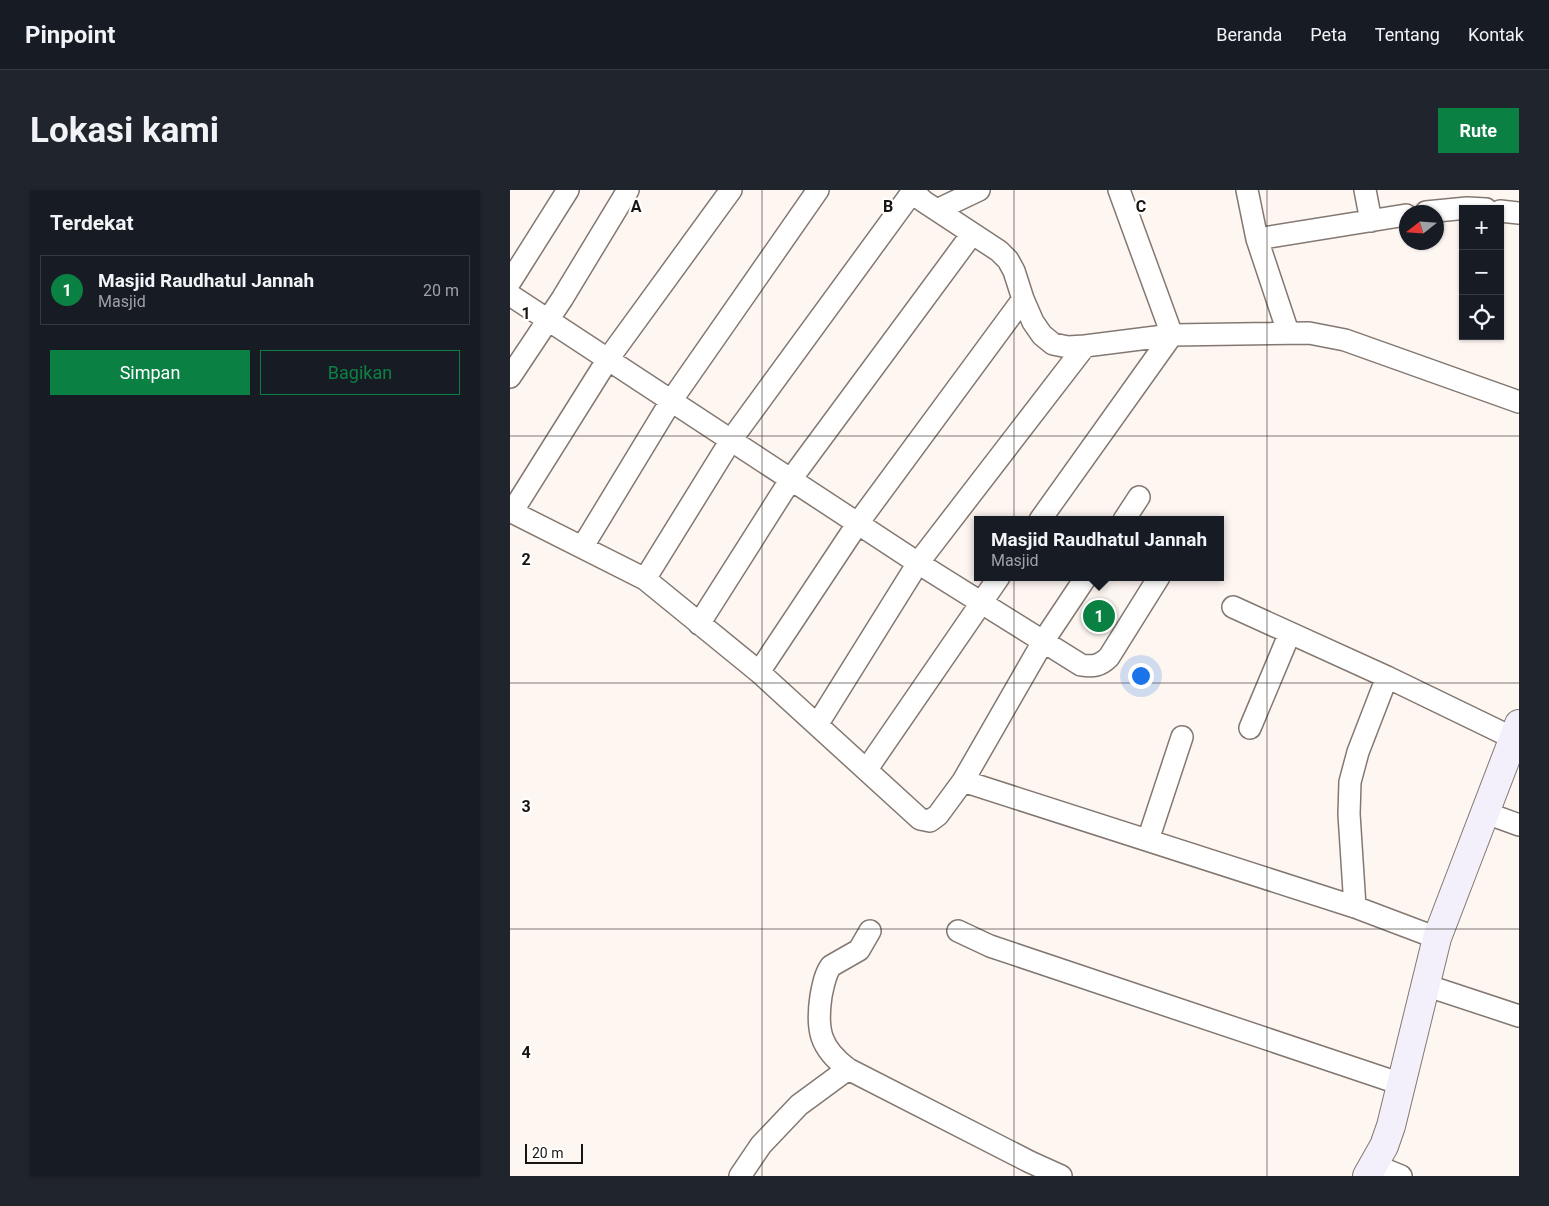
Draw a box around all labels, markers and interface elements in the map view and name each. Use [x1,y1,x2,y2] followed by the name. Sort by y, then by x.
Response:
[25,21,115,49] text: Pinpoint
[1216,24,1282,45] text: Beranda
[1310,24,1347,45] text: Peta
[1375,24,1440,45] text: Tentang
[1468,24,1524,45] text: Kontak
[1438,108,1519,153] button: Rute
[30,110,219,151] text: Lokasi kami
[631,197,642,216] text: A
[883,197,893,216] text: B
[1136,197,1146,216] text: C
[1399,205,1444,250] north arrow
[1459,205,1504,340] map controls
[1459,205,1504,250] button: +
[50,211,134,235] text: Terdekat
[1459,250,1504,295] button: −
[98,269,314,292] text: Masjid Raudhatul Jannah
[62,281,72,300] text: 1
[423,281,459,300] text: 20 m
[98,292,146,311] text: Masjid
[1459,295,1504,340] button: locate
[521,304,531,323] text: 1
[50,350,250,395] button: Simpan
[260,350,460,395] button: Bagikan
[974,516,1224,581] popup
[991,528,1207,551] text: Masjid Raudhatul Jannah
[521,550,531,569] text: 2
[991,551,1039,570] text: Masjid
[1083,597,1115,635] pin: 1
[1128,663,1154,689] your location
[521,797,531,816] text: 3
[521,1043,531,1062] text: 4
[525,1141,582,1164] scale bar
[532,1145,564,1161] text: 20 m

